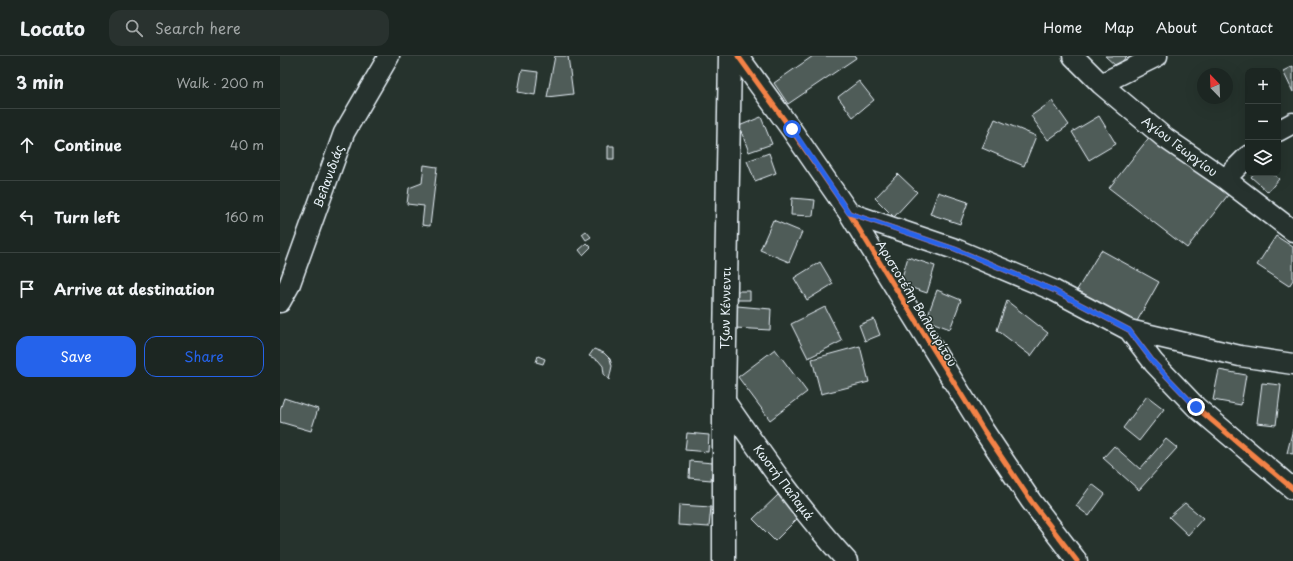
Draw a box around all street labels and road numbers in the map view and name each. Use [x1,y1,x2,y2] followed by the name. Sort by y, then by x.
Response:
[1138,112,1222,181] street label: Αγίου Γεωργίου
[308,142,348,210] street label: Βελανιδιάς
[872,236,962,370] street label: Αριστοτέλη Βαλαωρίτου
[715,267,735,349] street label: Τζων Κέννεντι
[750,440,819,524] street label: Κωστή Παλαμά

